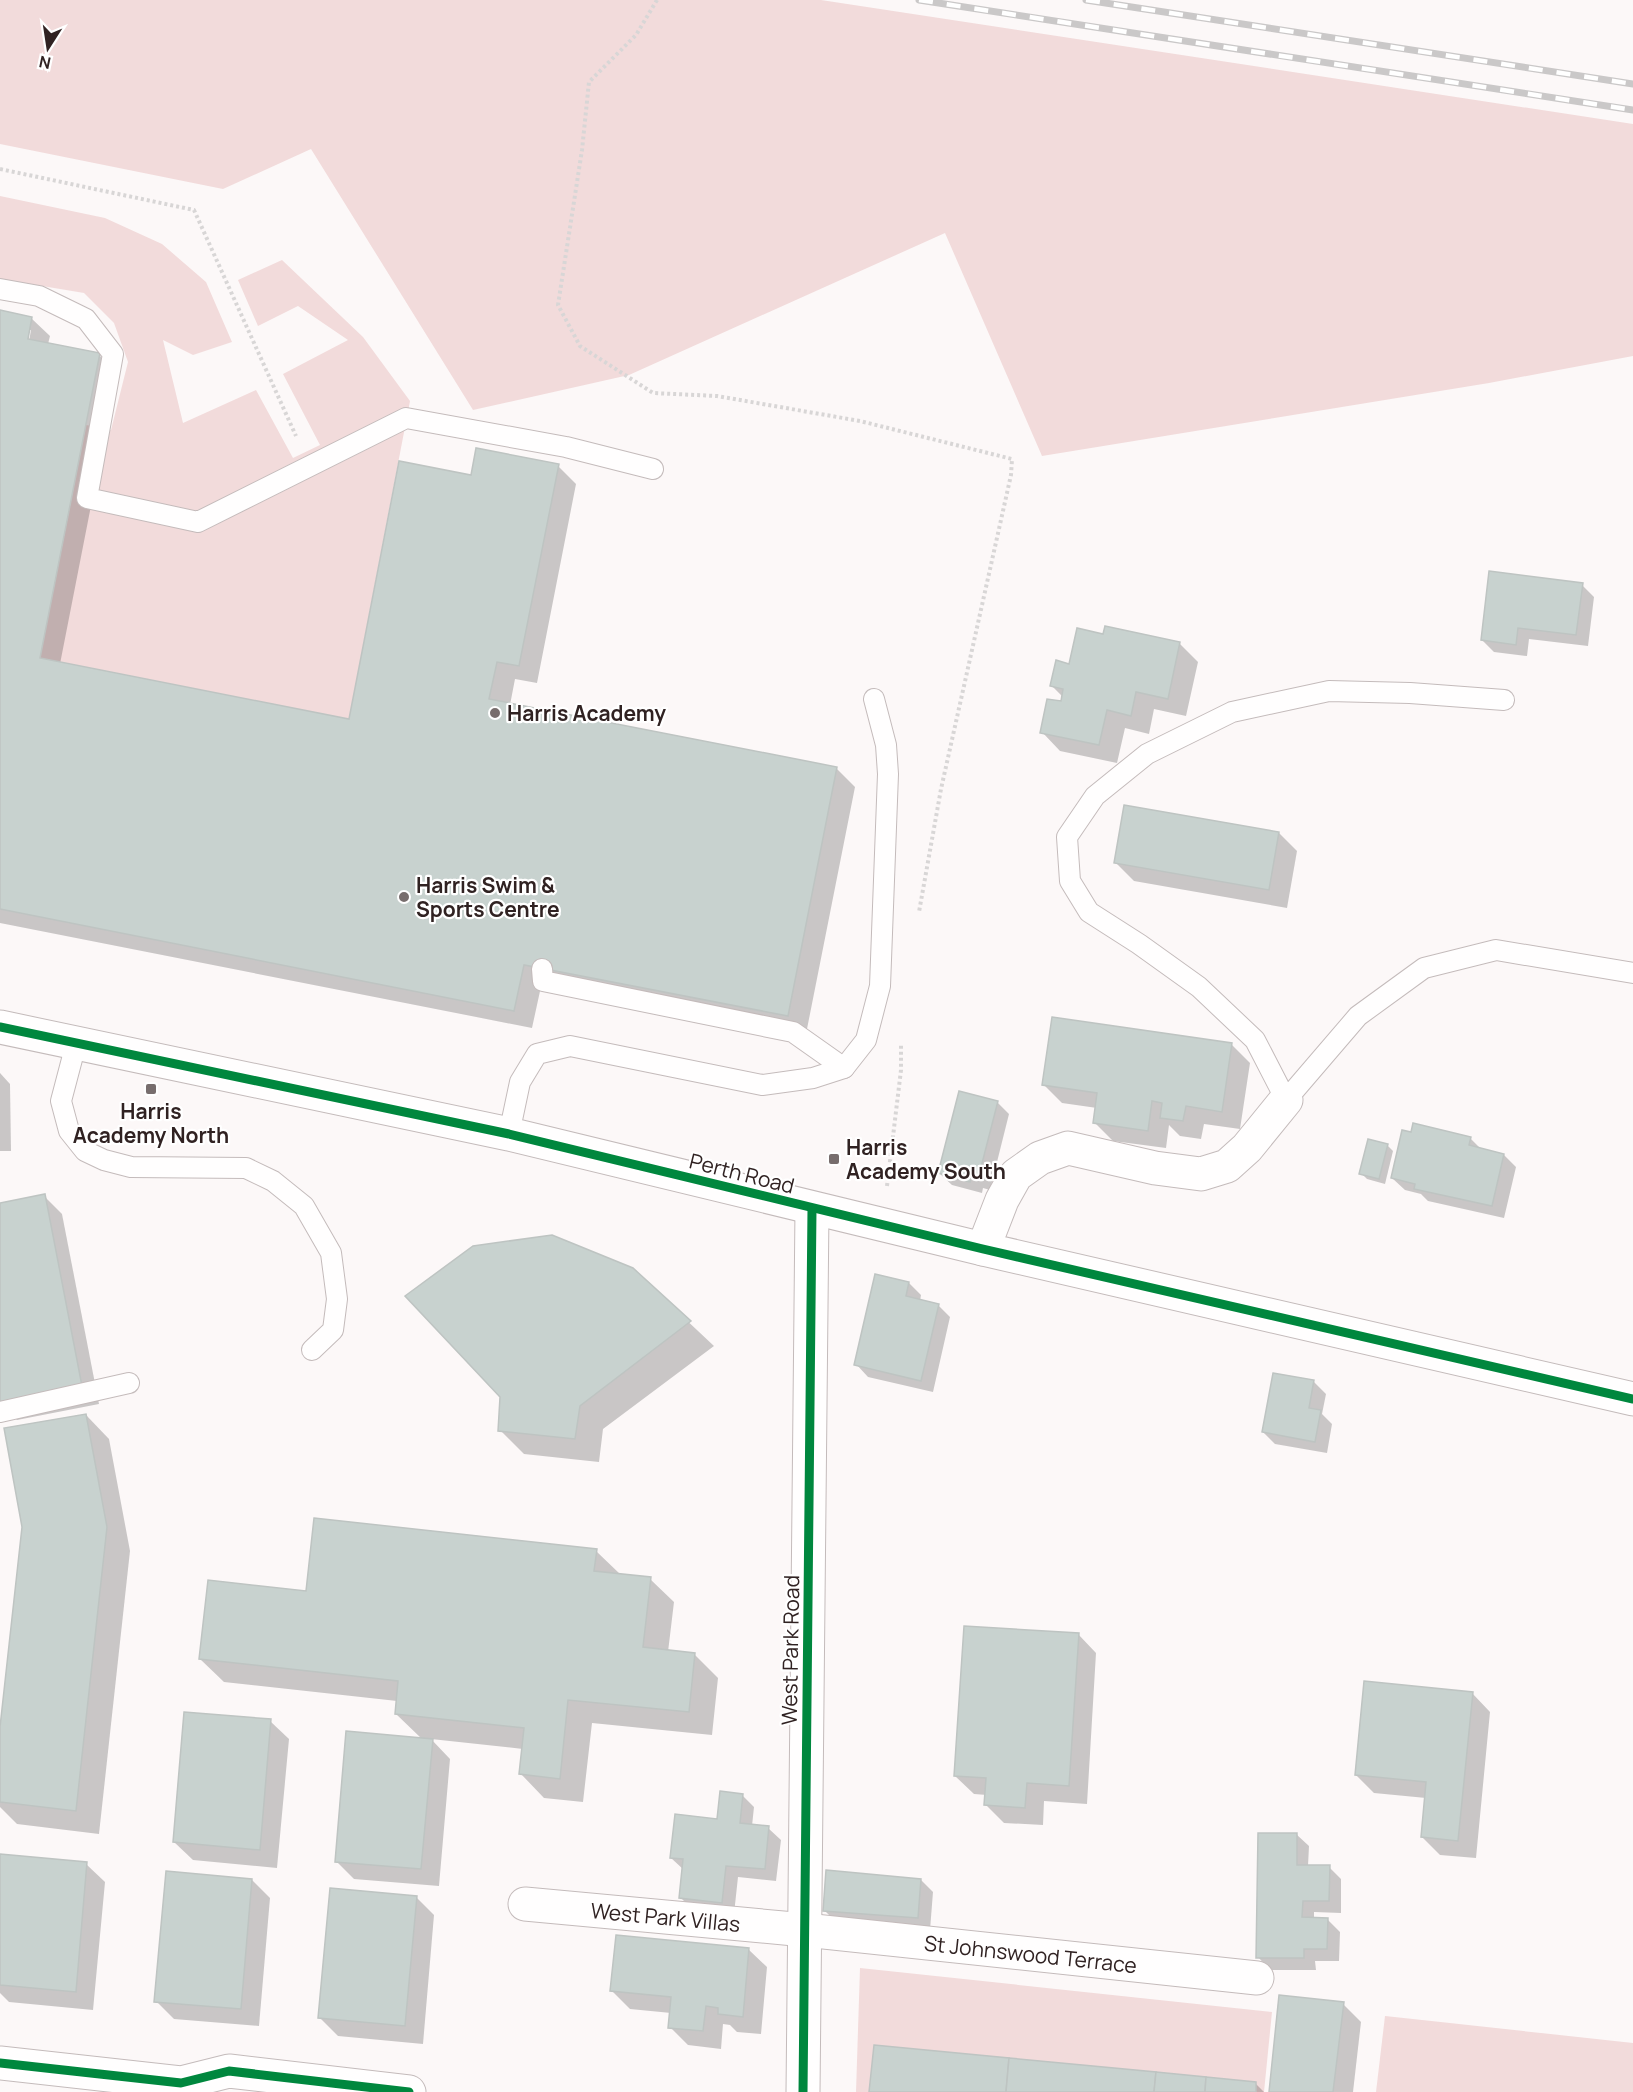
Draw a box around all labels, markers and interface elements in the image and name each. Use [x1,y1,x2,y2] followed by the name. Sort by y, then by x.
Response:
[18,18,78,78] north arrow
[37,51,53,75] text: N
[507,699,666,727] place label: Harris Academy
[488,706,502,720] marker: Harris Academy
[416,871,560,923] place label: Harris Swim & Sports Centre
[397,890,411,904] marker: Harris Swim & Sports Centre
[144,1082,158,1096] marker: Harris Academy North
[73,1097,229,1149] place label: Harris Academy North
[846,1133,1006,1185] place label: Harris Academy South
[687,1146,797,1200] street label: Perth Road
[827,1152,841,1166] marker: Harris Academy South
[775,1575,805,1725] street label: West Park Road
[589,1896,741,1938] street label: West Park Villas
[923,1929,1138,1979] street label: St Johnswood Terrace

